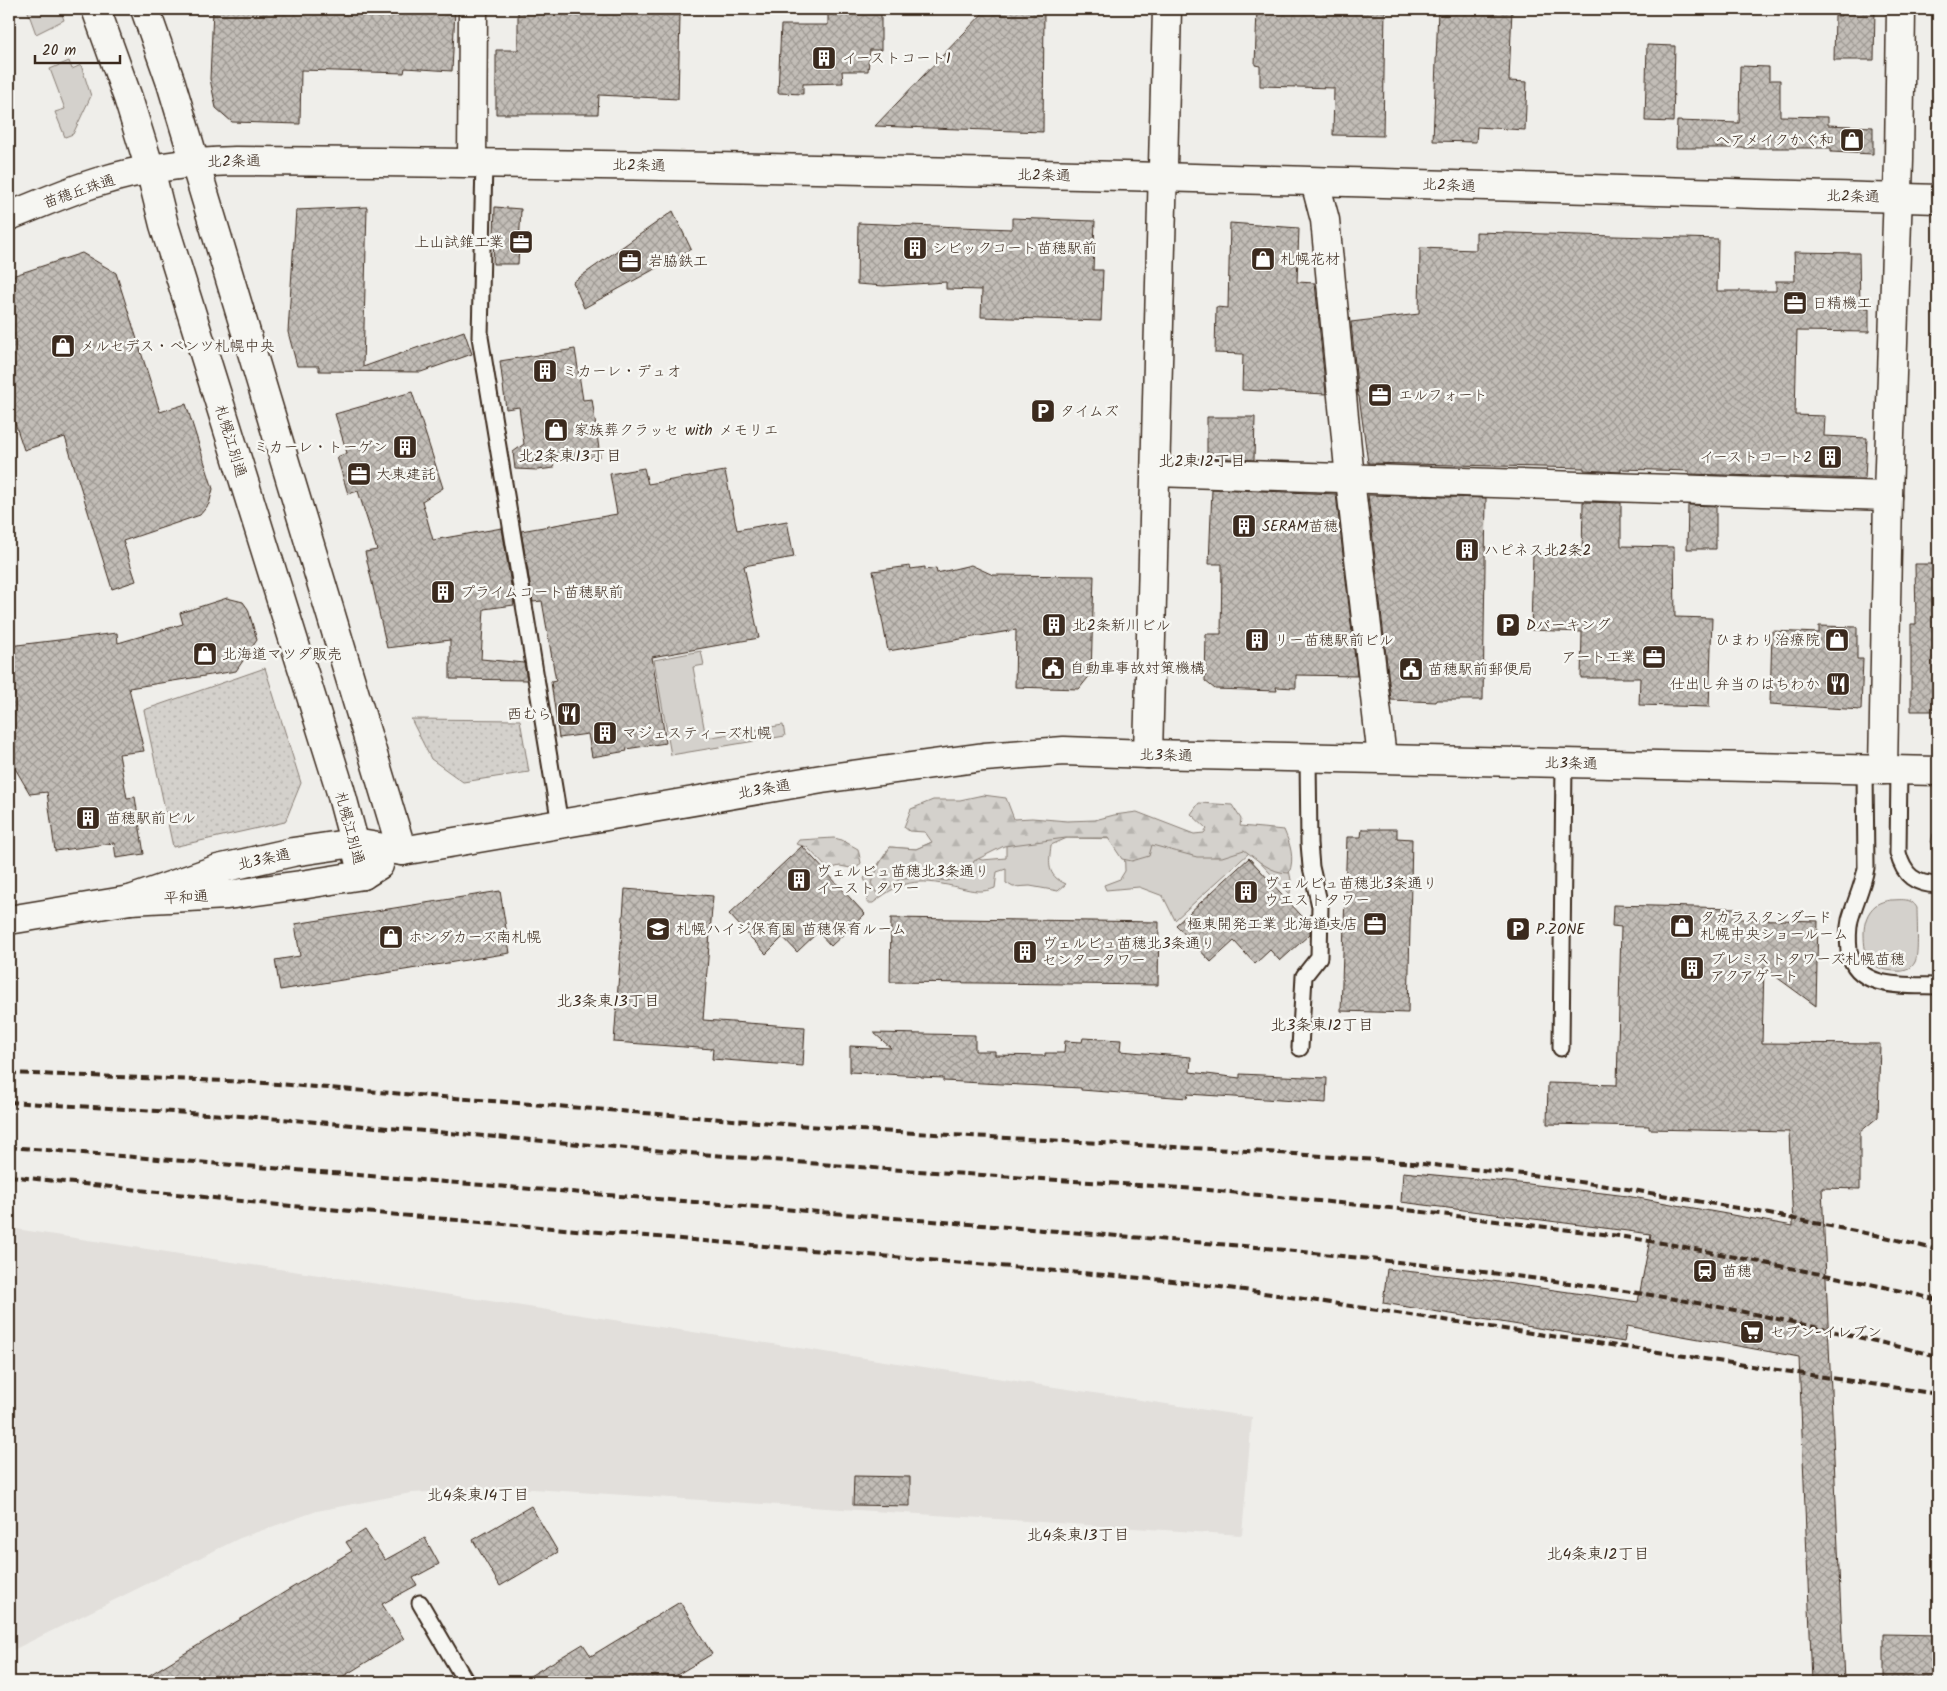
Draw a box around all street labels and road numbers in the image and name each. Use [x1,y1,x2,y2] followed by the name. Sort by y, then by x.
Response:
[207,150,261,174] street label: 北2条通
[612,154,666,178] street label: 北2条通
[1017,164,1071,188] street label: 北2条通
[40,168,119,216] street label: 苗穂丘珠通
[1422,173,1476,199] street label: 北2条通
[1826,185,1880,209] street label: 北2条通
[208,402,252,481] street label: 札幌江別通
[1139,744,1193,768] street label: 北3条通
[1544,752,1598,776] street label: 北3条通
[736,774,793,806] street label: 北3条通
[328,789,370,868] street label: 札幌江別通
[236,843,293,877] street label: 北3条通
[163,885,209,911] street label: 平和通

